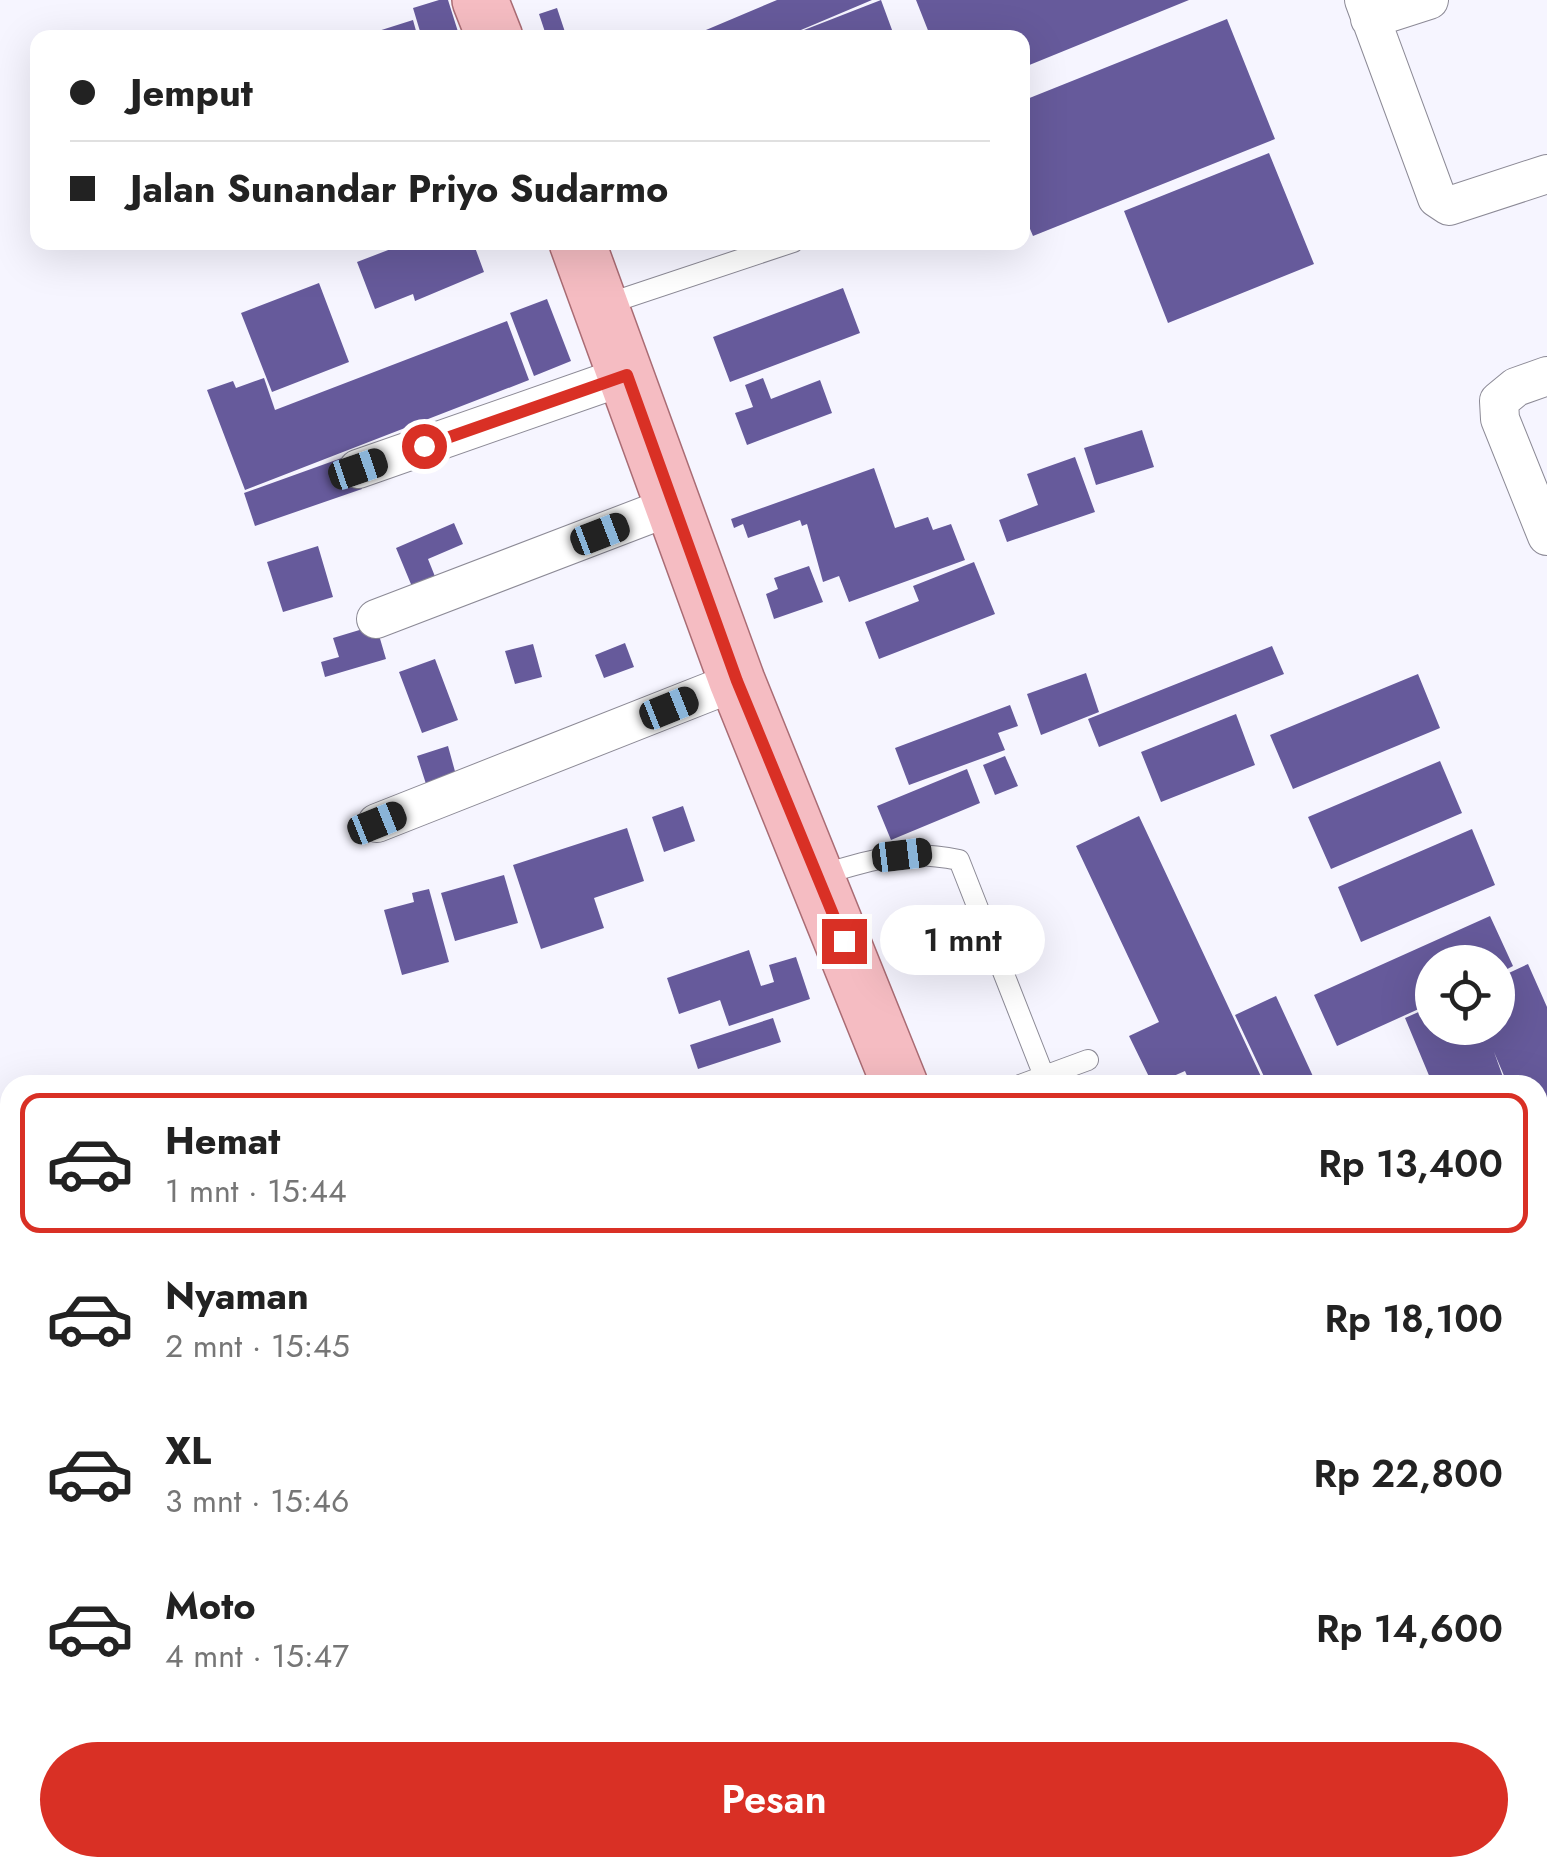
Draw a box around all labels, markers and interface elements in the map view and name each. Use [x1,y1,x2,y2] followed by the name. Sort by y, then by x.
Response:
[130,65,253,120] text: Jemput
[130,161,669,216] text: Jalan Sunandar Priyo Sudarmo
[402,424,447,469] route start
[325,445,391,493] car
[567,509,633,559] car
[636,683,702,733] car
[344,798,410,848] car
[870,836,934,874] car
[879,906,1044,976] callout: 1 mnt
[923,917,1002,963] text: 1 mnt
[822,919,867,964] route end
[1415,945,1515,1045] map controls
[1415,945,1515,1045] button: locate
[165,1113,280,1168] text: Hemat
[45,1118,135,1208] icon: car
[1318,1136,1503,1191] text: Rp 13,400
[165,1168,347,1214] text: 1 mnt · 15:44
[165,1268,309,1323] text: Nyaman
[45,1273,135,1363] icon: car
[1325,1291,1503,1346] text: Rp 18,100
[165,1323,350,1369] text: 2 mnt · 15:45
[165,1423,211,1478] text: XL
[45,1428,135,1518] icon: car
[1313,1446,1503,1501] text: Rp 22,800
[165,1478,349,1524] text: 3 mnt · 15:46
[165,1578,256,1633] text: Moto
[45,1583,135,1673] icon: car
[1316,1601,1503,1656] text: Rp 14,600
[165,1633,349,1679] text: 4 mnt · 15:47
[40,1742,1508,1857] button: Pesan

